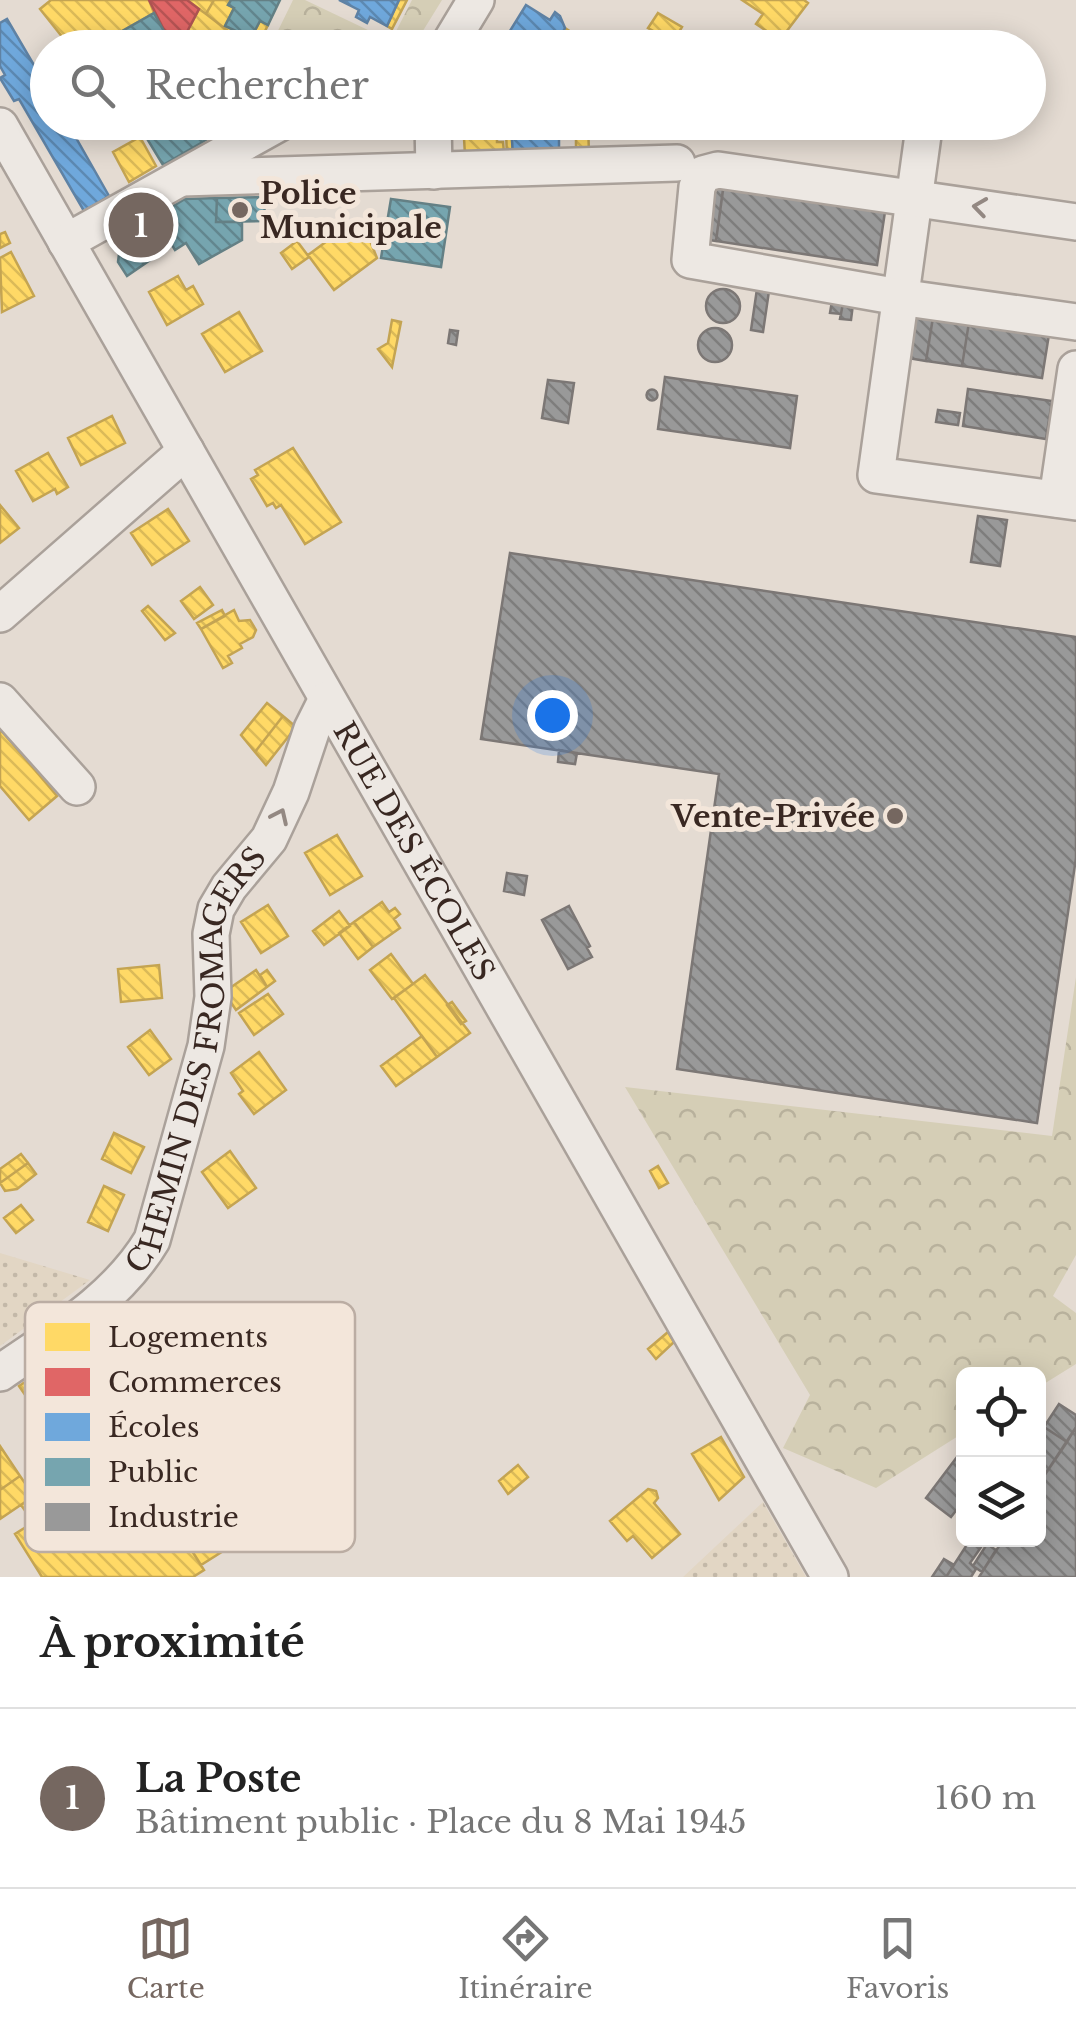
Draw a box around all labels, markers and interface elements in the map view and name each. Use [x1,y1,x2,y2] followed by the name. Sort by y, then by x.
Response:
[30,30,1046,140] search box
[65,58,120,113] icon: search
[145,62,369,109] text: Rechercher
[260,175,442,246] place label: Police Municipale
[108,188,174,262] pin: 1
[971,198,988,219] one-way arrow
[229,199,251,221] marker: Police Municipale
[527,690,578,741] your location
[326,715,503,987] street label: RUE DES ÉCOLES
[671,798,875,835] place label: Vente-Privée
[884,805,906,827] marker: Vente-Privée
[268,808,288,826] one-way arrow
[117,839,273,1280] street label: CHEMIN DES FROMAGERS
[25,1302,355,1552] legend
[108,1320,268,1355] text: Logements
[108,1365,282,1400] text: Commerces
[956,1367,1046,1547] map controls
[956,1367,1046,1457] button: locate
[108,1410,200,1445] text: Écoles
[108,1455,198,1490] text: Public
[956,1457,1046,1547] button: layers
[108,1500,239,1535] text: Industrie
[40,1616,305,1668] text: À proximité
[135,1755,301,1802] text: La Poste
[66,1778,79,1818] text: 1
[935,1778,1036,1818] text: 160 m
[135,1802,746,1842] text: Bâtiment public · Place du 8 Mai 1945
[127,1911,205,2006] tab: Carte
[458,1911,592,2006] tab: Itinéraire
[846,1911,949,2006] tab: Favoris

